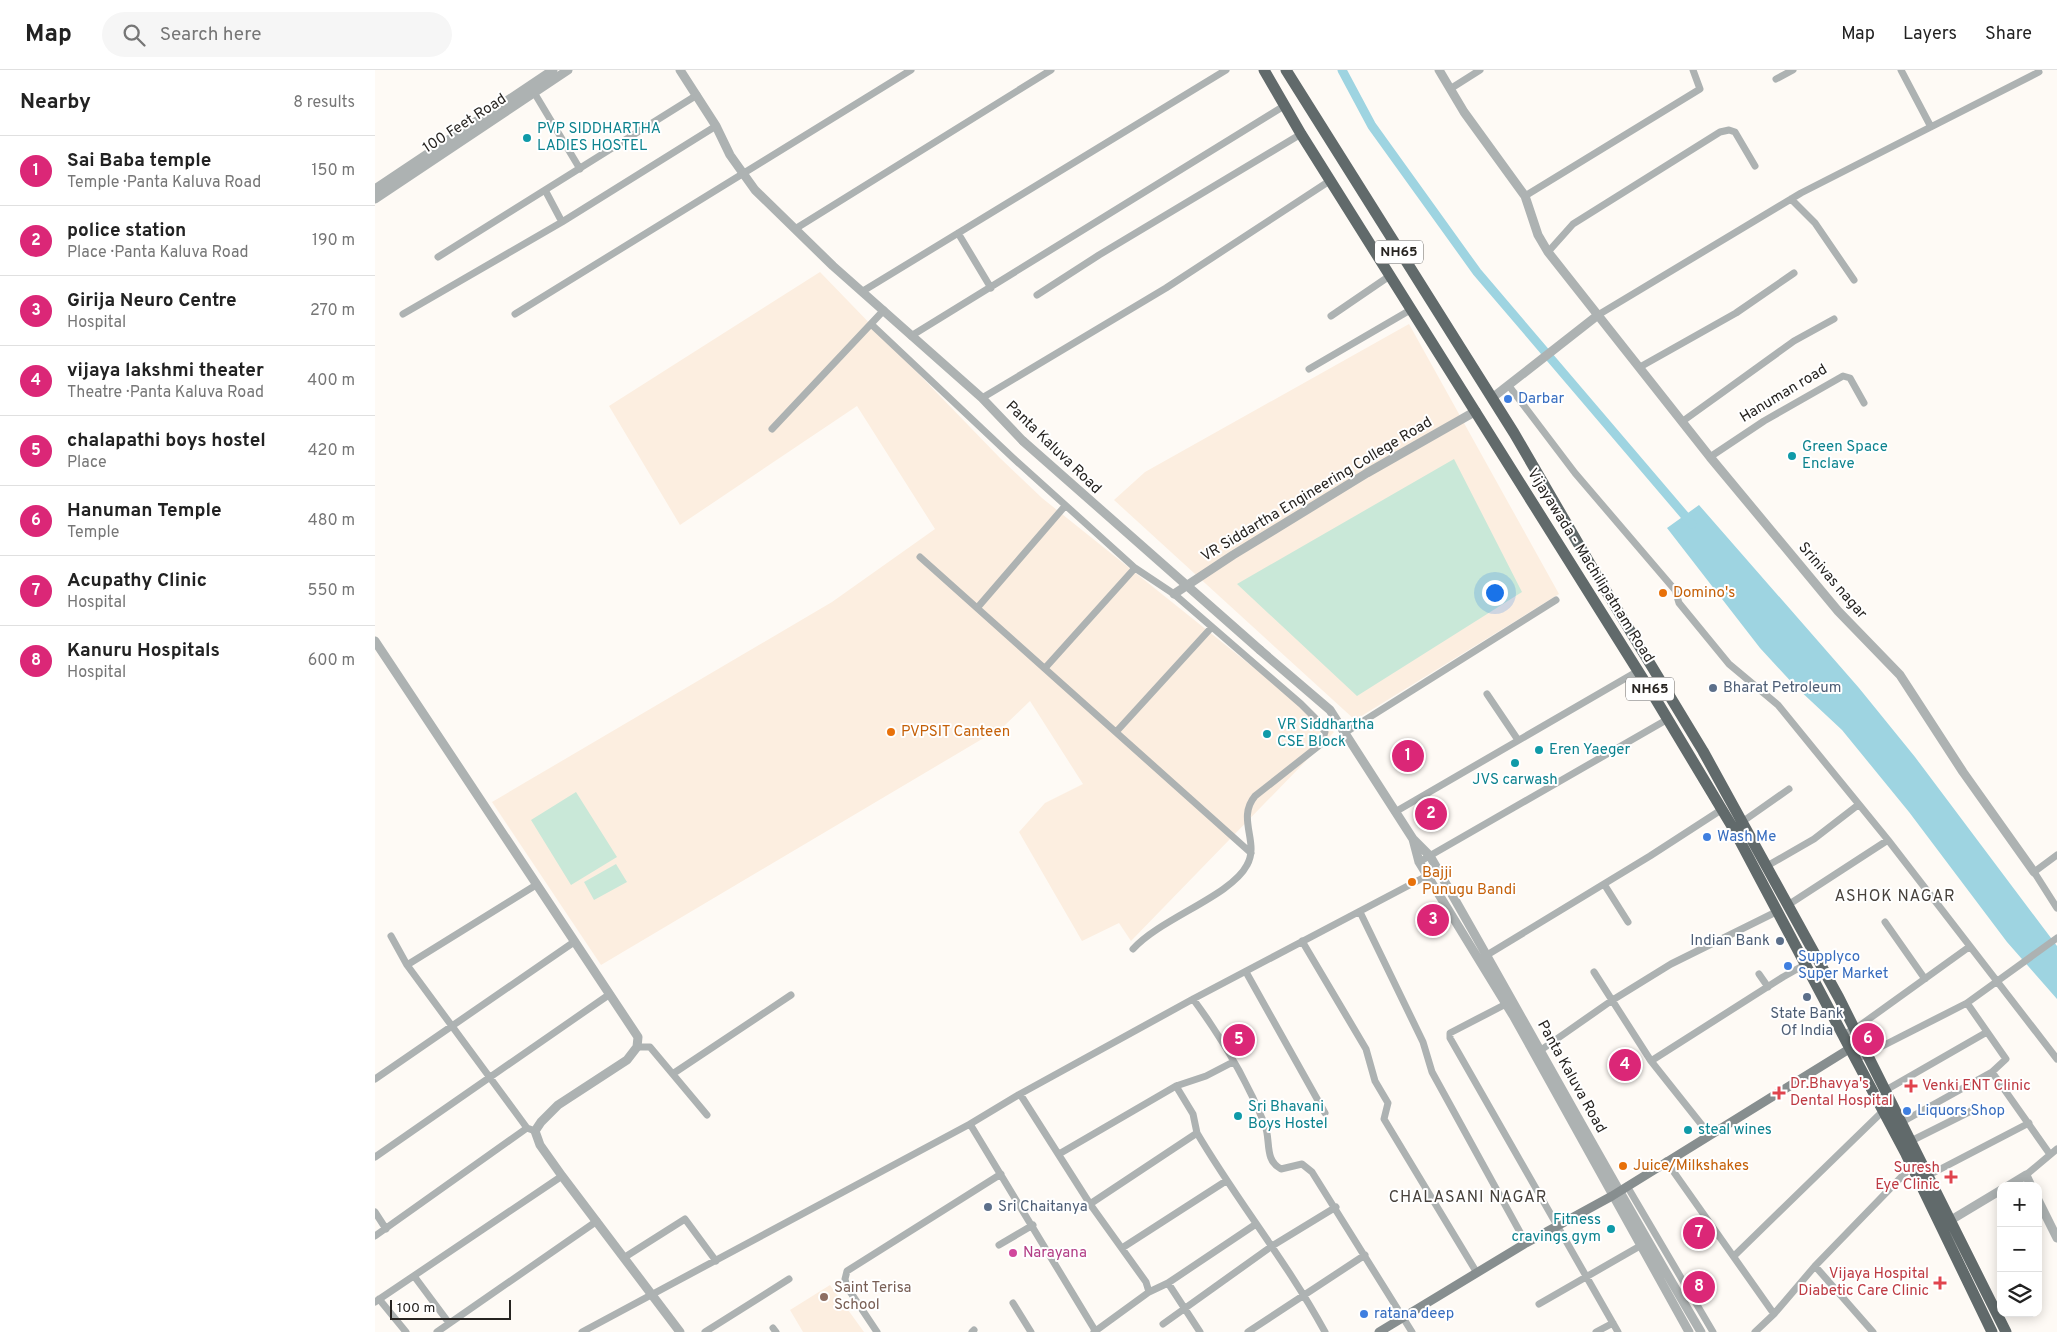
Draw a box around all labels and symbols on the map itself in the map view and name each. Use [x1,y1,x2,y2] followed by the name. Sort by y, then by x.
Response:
[420,90,510,158] street label: 100 Feet Road
[537,120,661,156] place label: PVP SIDDHARTHA LADIES HOSTEL
[521,132,533,144] marker: PVP SIDDHARTHA LADIES HOSTEL
[1375,240,1423,263] road number: NH65
[1737,360,1831,428] street label: Hanuman road
[1518,390,1565,409] place label: Darbar
[1502,393,1514,405] marker: Darbar
[1001,397,1105,499] street label: Panta Kaluva Road
[1198,413,1436,567] street label: VR Siddartha Engineering College Road
[1802,438,1888,474] place label: Green Space Enclave
[1786,450,1798,462] marker: Green Space Enclave
[1522,465,1658,667] street label: Vijayawada - Machilipatnam Road
[1793,539,1871,623] street label: Srinivas nagar
[1482,580,1508,606] your location
[1673,584,1735,603] place label: Domino's
[1657,587,1669,599] marker: Domino's
[1626,678,1674,700] road number: NH65
[1723,679,1841,698] place label: Bharat Petroleum
[1707,682,1719,694] marker: Bharat Petroleum
[1277,716,1374,752] place label: VR Siddhartha CSE Block
[901,723,1010,742] place label: PVPSIT Canteen
[885,726,897,738] marker: PVPSIT Canteen
[1261,728,1273,740] marker: VR Siddhartha CSE Block
[1392,737,1424,775] pin: 1
[1549,741,1631,760] place label: Eren Yaeger
[1533,744,1545,756] marker: Eren Yaeger
[1509,757,1521,769] marker: JVS carwash
[1472,771,1558,790] place label: JVS carwash
[1415,795,1447,833] pin: 2
[1717,828,1776,847] place label: Wash Me
[1701,831,1713,843] marker: Wash Me
[1422,864,1516,900] place label: Bajji Punugu Bandi
[1406,876,1418,888] marker: Bajji Punugu Bandi
[1834,887,1956,907] district label: ASHOK NAGAR
[1417,901,1449,939] pin: 3
[1690,932,1770,951] place label: Indian Bank
[1774,935,1786,947] marker: Indian Bank
[1798,948,1888,984] place label: Supplyco Super Market
[1782,960,1794,972] marker: Supplyco Super Market
[1801,991,1813,1003] marker: State Bank Of India
[1770,1005,1844,1041] place label: State Bank Of India
[1532,1017,1610,1137] street label: Panta Kaluva Road
[1852,1020,1884,1058] pin: 6
[1223,1021,1255,1059] pin: 5
[1609,1046,1641,1084] pin: 4
[1790,1075,1893,1111] place label: Dr.Bhavya's Dental Hospital
[1922,1077,2031,1096] place label: Venki ENT Clinic
[1904,1079,1918,1093] marker: Venki ENT Clinic
[1772,1086,1786,1100] marker: Dr.Bhavya's Dental Hospital
[1248,1098,1328,1134] place label: Sri Bhavani Boys Hostel
[1917,1102,2005,1121] place label: Liquors Shop
[1901,1105,1913,1117] marker: Liquors Shop
[1232,1110,1244,1122] marker: Sri Bhavani Boys Hostel
[1698,1121,1772,1140] place label: steal wines
[1682,1124,1694,1136] marker: steal wines
[1633,1157,1749,1176] place label: Juice/Milkshakes
[1875,1159,1940,1195] place label: Suresh Eye Clinic
[1617,1160,1629,1172] marker: Juice/Milkshakes
[1944,1170,1958,1184] marker: Suresh Eye Clinic
[1389,1188,1547,1208] district label: CHALASANI NAGAR
[998,1198,1088,1217] place label: Sri Chaitanya
[982,1201,994,1213] marker: Sri Chaitanya
[1512,1211,1601,1247] place label: Fitness cravings gym
[1683,1214,1715,1252] pin: 7
[1605,1223,1617,1235] marker: Fitness cravings gym
[1023,1244,1087,1263] place label: Narayana
[1007,1247,1019,1259] marker: Narayana
[1798,1265,1929,1301] place label: Vijaya Hospital Diabetic Care Clinic
[1683,1268,1715,1306] pin: 8
[1933,1276,1947,1290] marker: Vijaya Hospital Diabetic Care Clinic
[834,1279,911,1315] place label: Saint Terisa School
[818,1291,830,1303] marker: Saint Terisa School
[390,1297,511,1320] scale bar
[1374,1305,1454,1324] place label: ratana deep
[1358,1308,1370,1320] marker: ratana deep

